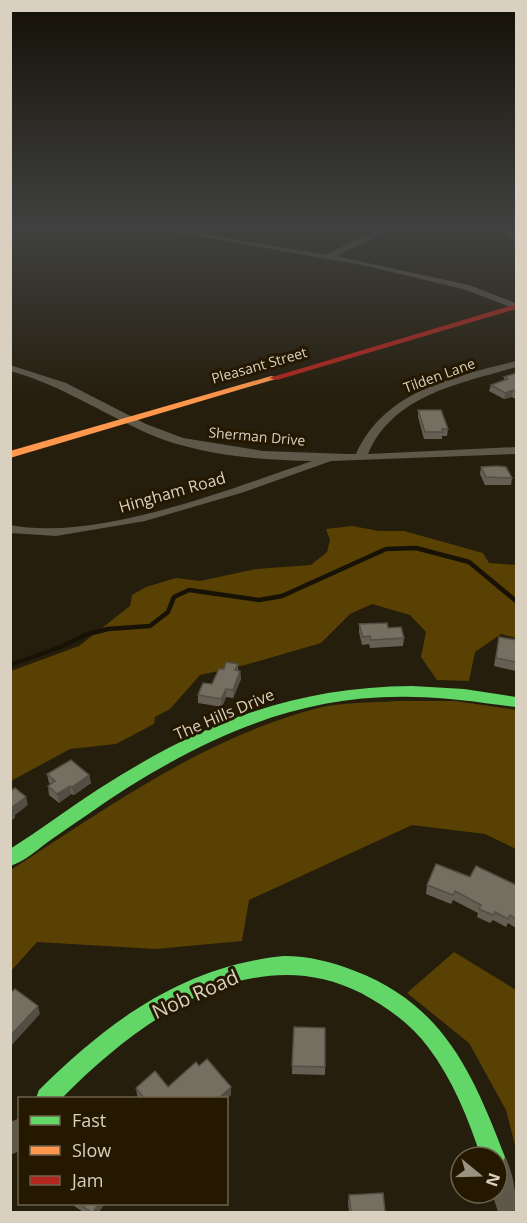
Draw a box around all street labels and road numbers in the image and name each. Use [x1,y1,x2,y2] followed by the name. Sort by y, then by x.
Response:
[209,342,309,388] street label: Pleasant Street
[401,353,478,397] street label: Tilden Lane
[208,422,306,450] street label: Sherman Drive
[116,466,228,518] street label: Hingham Road
[171,683,277,745] street label: The Hills Drive
[147,963,243,1025] street label: Nob Road

